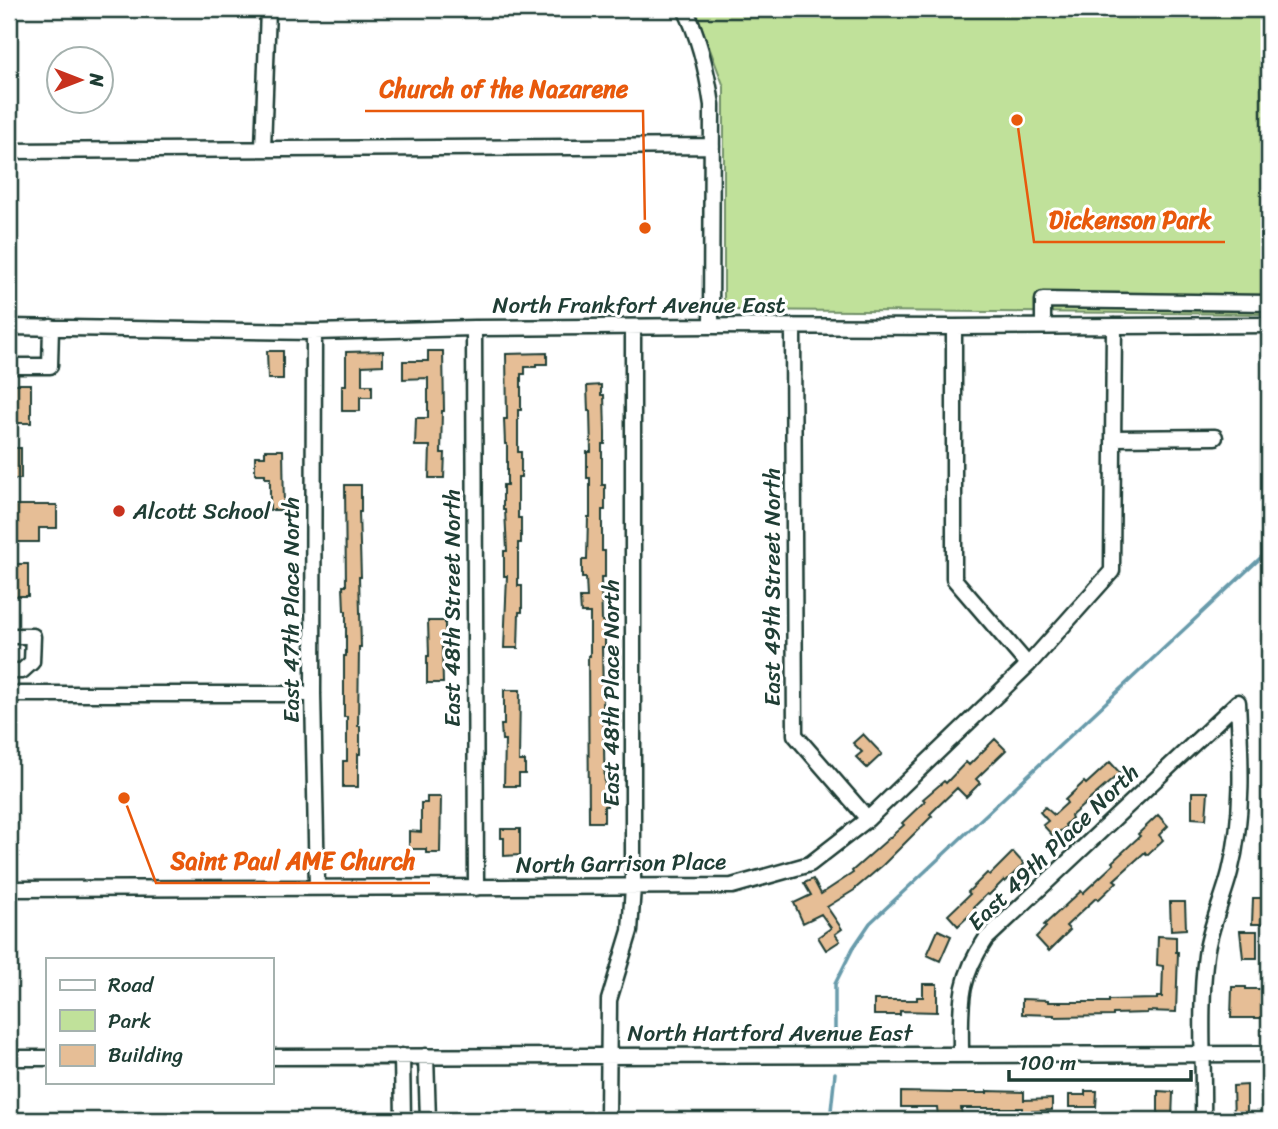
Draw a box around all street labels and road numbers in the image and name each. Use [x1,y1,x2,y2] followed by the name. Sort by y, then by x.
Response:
[493,285,786,326] street label: North Frankfort Avenue East
[752,468,793,706] street label: East 49th Street North
[432,489,473,727] street label: East 48th Street North
[271,497,312,723] street label: East 47th Place North
[591,580,632,806] street label: East 48th Place North
[957,754,1149,941] street label: East 49th Place North
[515,841,727,886] street label: North Garrison Place
[628,1013,914,1054] street label: North Hartford Avenue East

